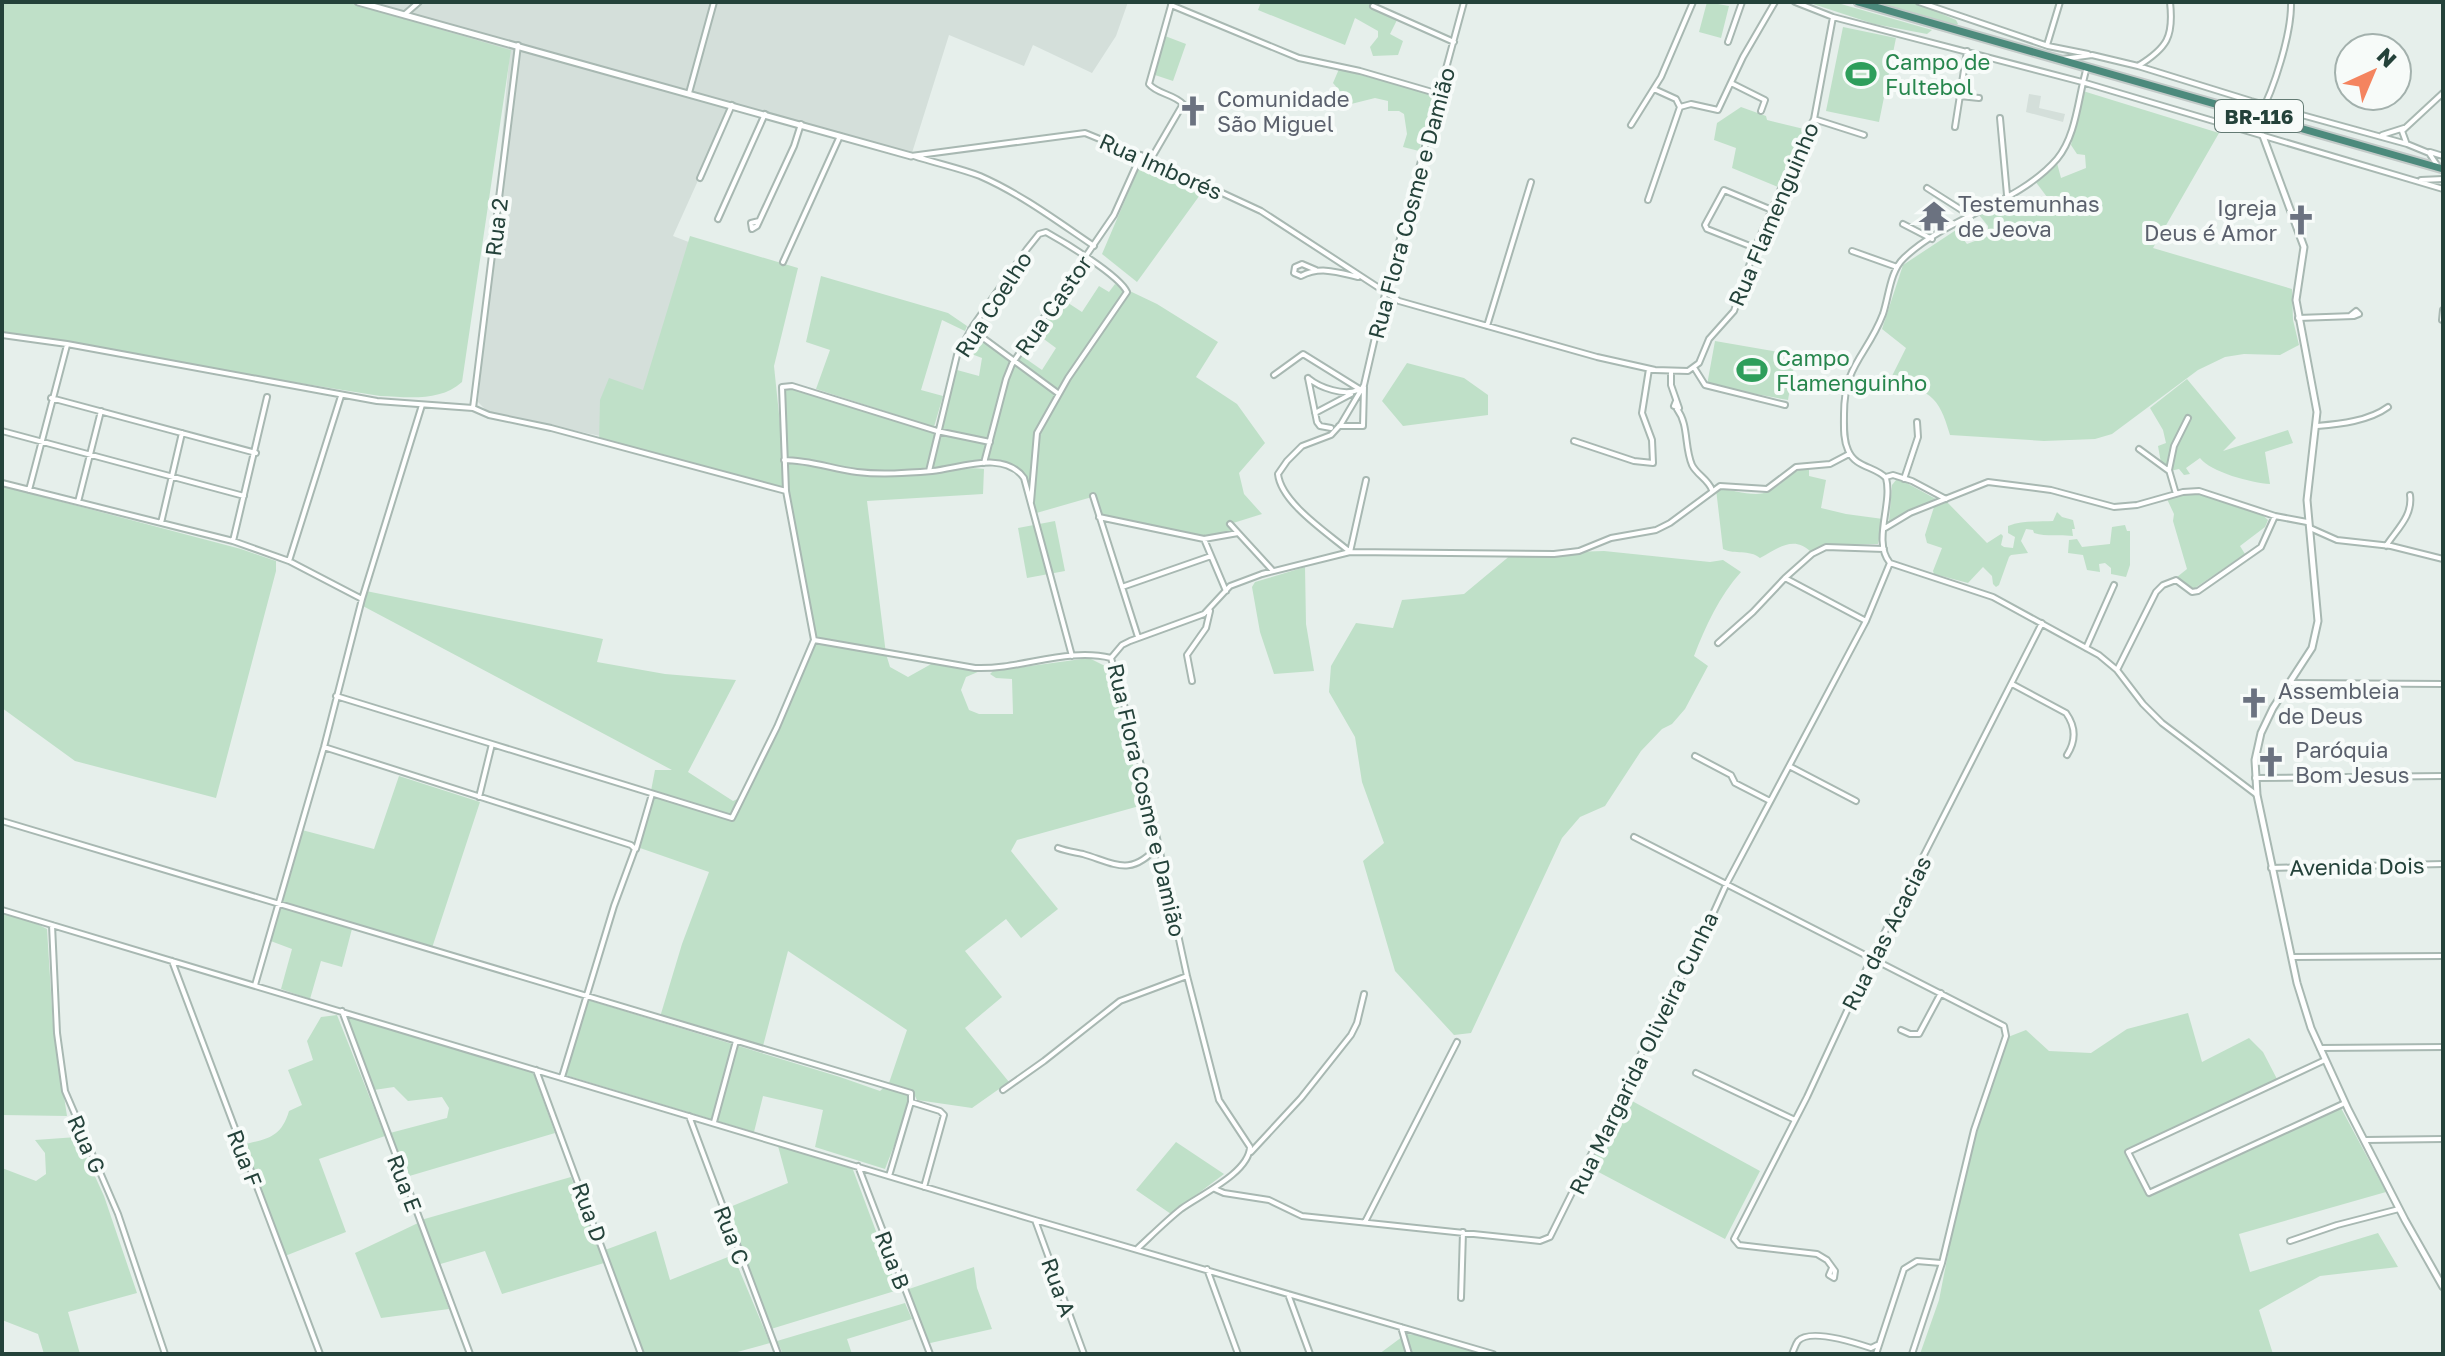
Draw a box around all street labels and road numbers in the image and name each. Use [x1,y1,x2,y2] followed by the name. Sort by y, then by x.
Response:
[1362,64,1460,342] street label: Rua Flora Cosme e Damião
[2215,100,2303,132] road number: BR-116
[1722,118,1824,310] street label: Rua Flamenguinho
[1095,127,1227,205] street label: Rua Imborés
[479,196,513,258] street label: Rua 2
[949,246,1037,362] street label: Rua Coelho
[1009,250,1097,360] street label: Rua Castor
[1102,661,1192,939] street label: Rua Flora Cosme e Damião
[1835,851,1937,1015] street label: Rua das Acacias
[2289,851,2425,881] street label: Avenida Dois
[1563,907,1723,1199] street label: Rua Margarida Oliveira Cunha
[62,1111,112,1177] street label: Rua G
[222,1126,268,1190] street label: Rua F
[382,1151,428,1215] street label: Rua E
[567,1179,613,1245] street label: Rua D
[709,1202,755,1268] street label: Rua C
[870,1227,916,1293] street label: Rua B
[1036,1254,1082,1320] street label: Rua A

